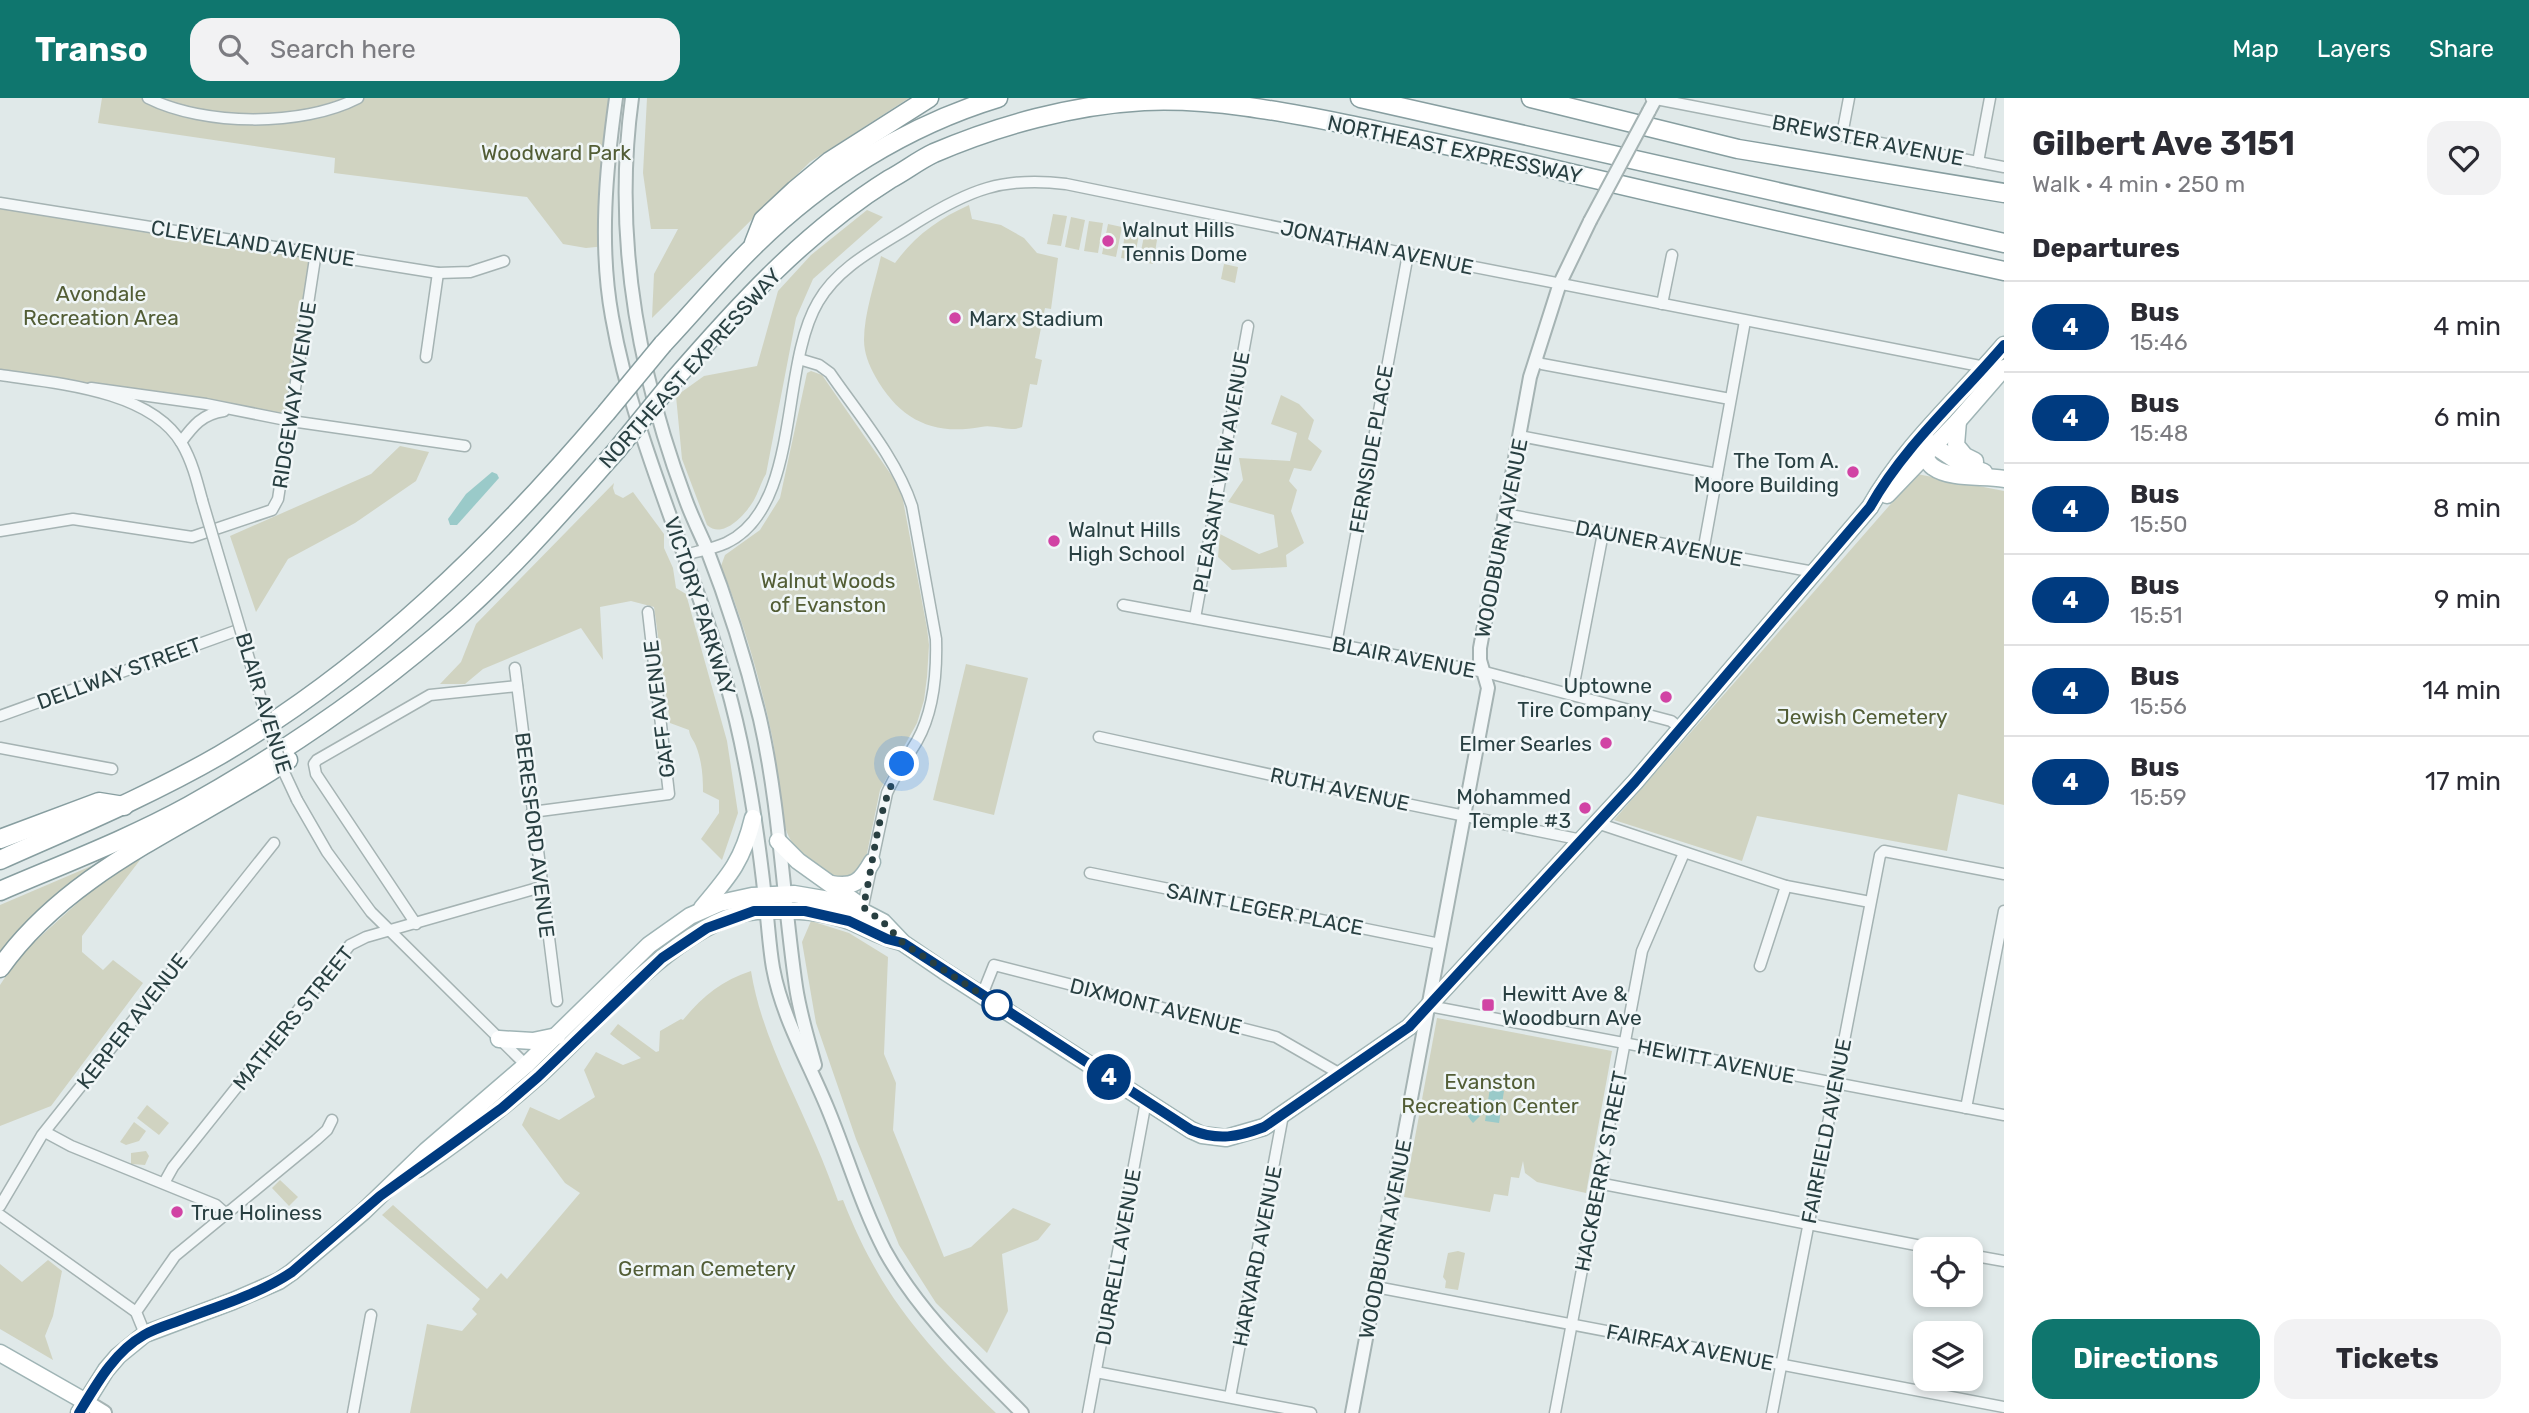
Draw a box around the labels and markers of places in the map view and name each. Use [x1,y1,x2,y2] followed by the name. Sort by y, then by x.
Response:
[1122,217,1247,266] place label: Walnut Hills Tennis Dome
[1100,233,1116,249] marker: Walnut Hills Tennis Dome
[969,306,1103,331] place label: Marx Stadium
[947,310,963,326] marker: Marx Stadium
[1694,448,1839,497] place label: The Tom A. Moore Building
[1845,464,1861,480] marker: The Tom A. Moore Building
[1068,517,1185,566] place label: Walnut Hills High School
[1046,533,1062,549] marker: Walnut Hills High School
[1517,673,1652,722] place label: Uptowne Tire Company
[1658,689,1674,705] marker: Uptowne Tire Company
[1459,731,1592,756] place label: Elmer Searles
[1598,735,1614,751] marker: Elmer Searles
[1456,784,1571,833] place label: Mohammed Temple #3
[1577,800,1593,816] marker: Mohammed Temple #3
[1502,981,1642,1030] place label: Hewitt Ave & Woodburn Ave
[982,990,1012,1020] unlabelled marker
[1480,997,1496,1013] marker: Hewitt Ave & Woodburn Ave
[191,1200,322,1225] place label: True Holiness
[169,1204,185,1220] marker: True Holiness

